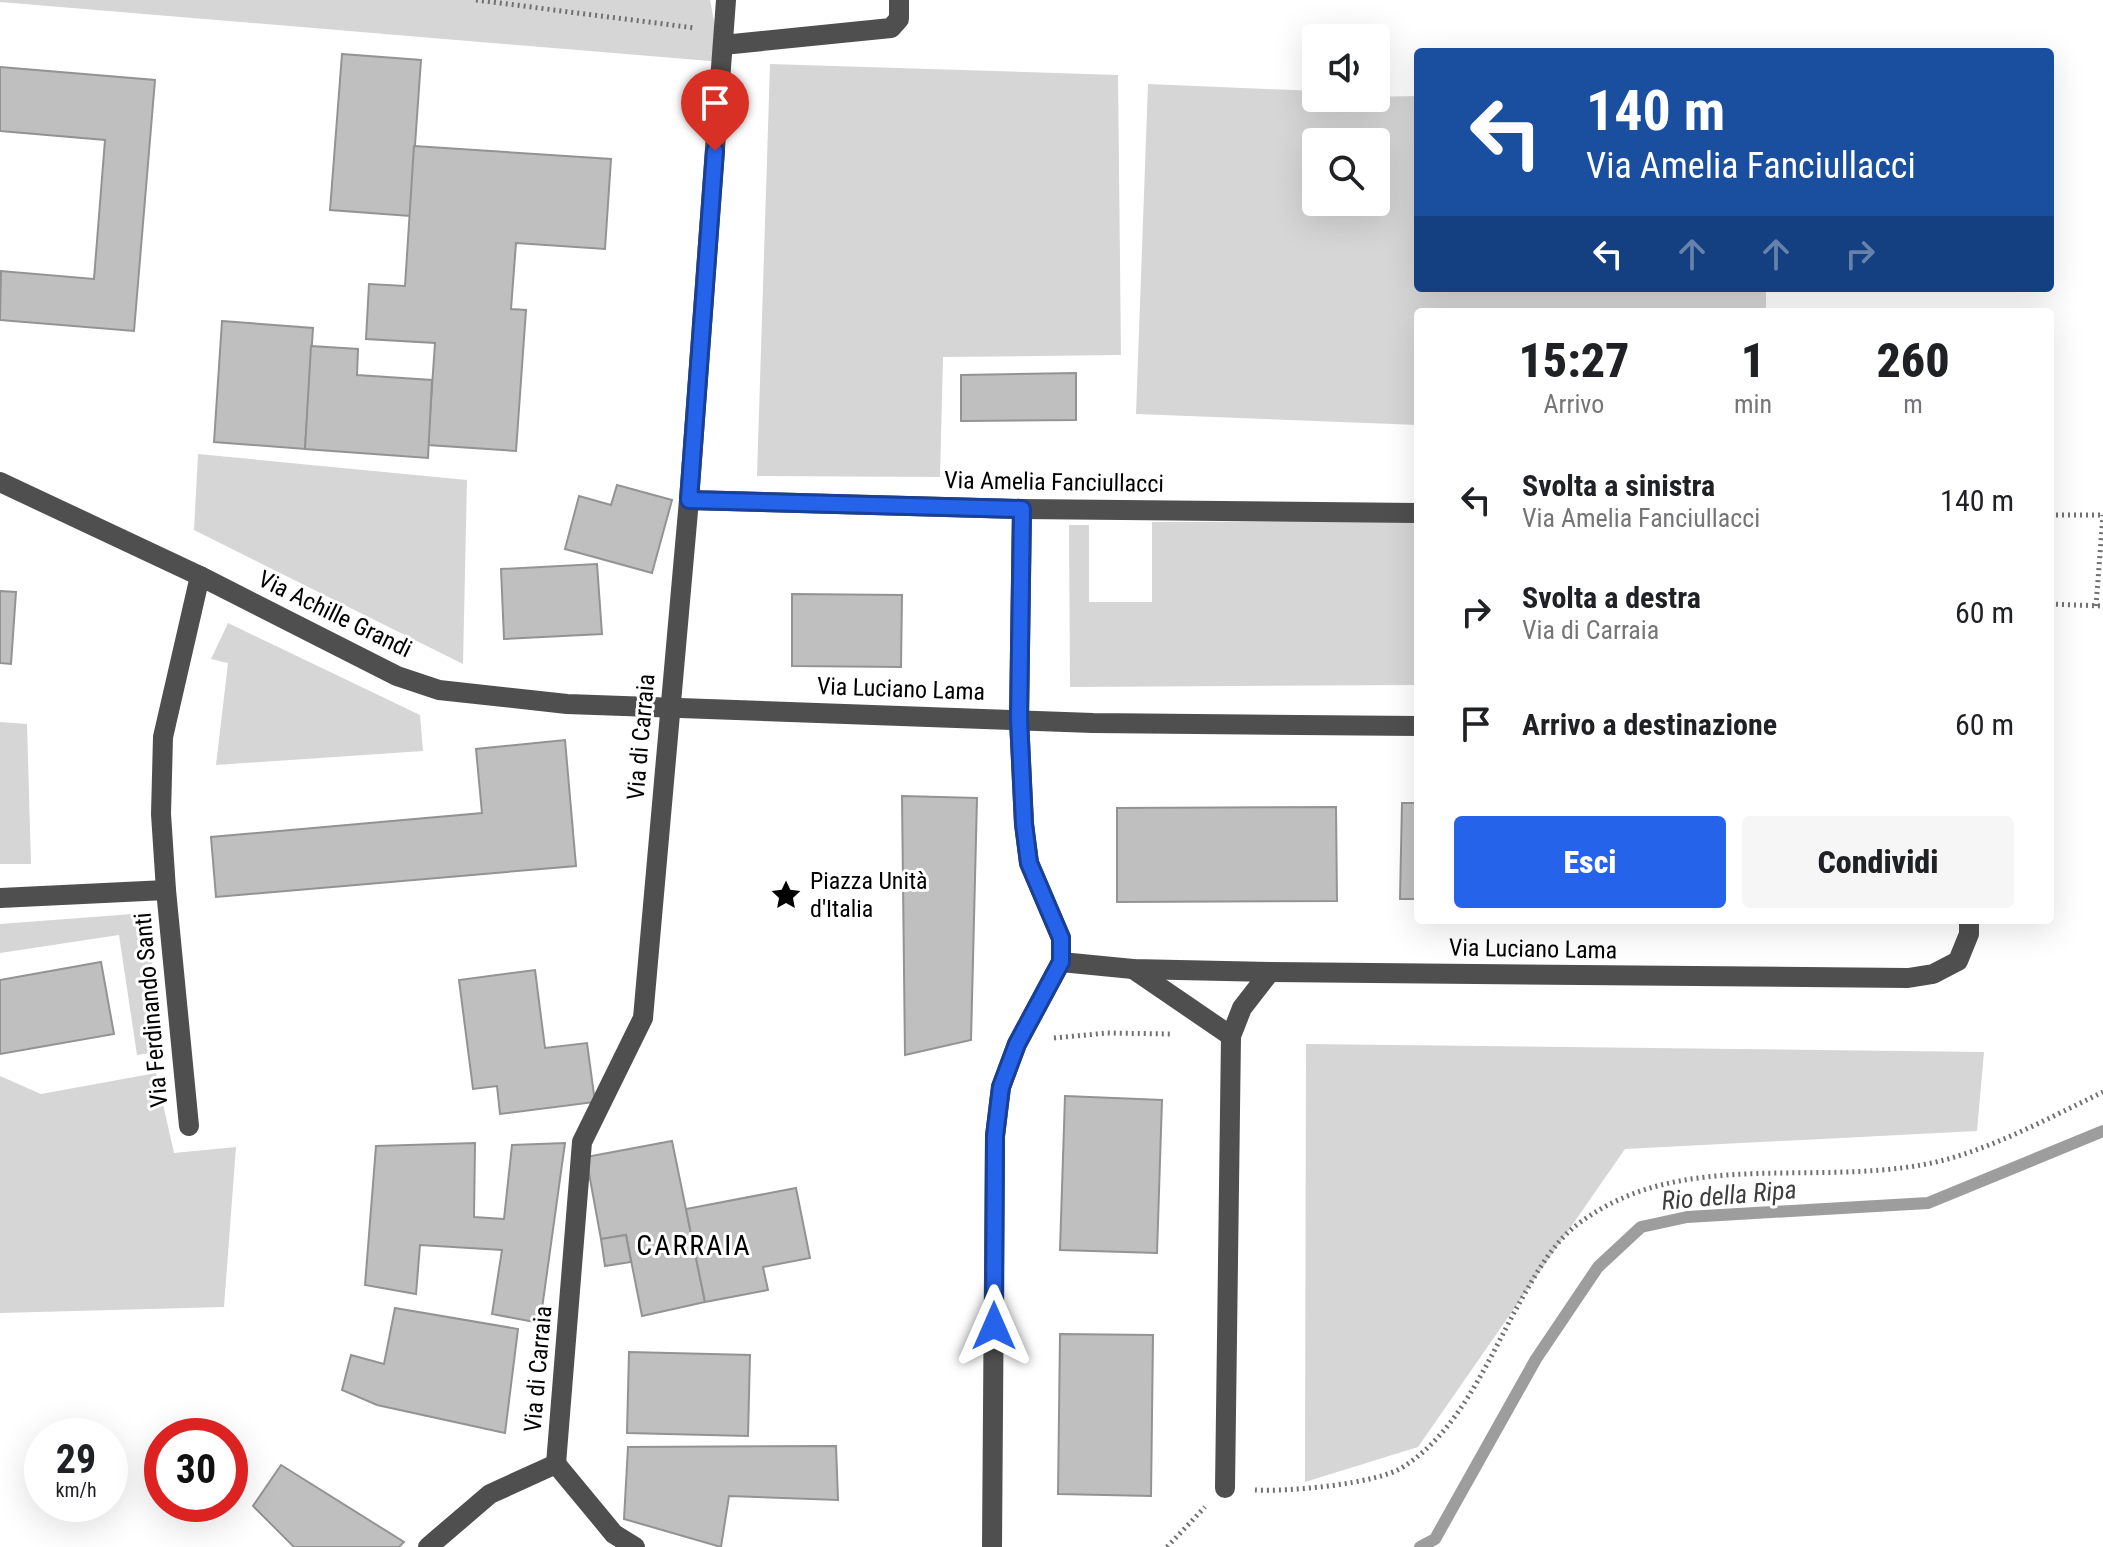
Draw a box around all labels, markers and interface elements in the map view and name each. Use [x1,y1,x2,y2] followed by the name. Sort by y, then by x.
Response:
[1302,24,1390,216] map controls
[1302,24,1390,112] button: sound
[681,69,749,151] pin
[1586,78,1725,144] text: 140 m
[1454,80,1558,184] icon: left
[693,81,737,125] icon: arrive
[1302,128,1390,216] button: search
[1586,145,1916,187] text: Via Amelia Fanciullacci
[1586,232,1630,276] icon: left
[1670,232,1714,276] icon: ahead
[1754,232,1798,276] icon: ahead
[1838,232,1882,276] icon: right
[1518,332,1630,389] text: 15:27
[1741,332,1765,389] text: 1
[1876,332,1950,389] text: 260
[1544,389,1604,419] text: Arrivo
[1734,389,1772,419] text: min
[1903,389,1923,419] text: m
[944,466,1164,498] street label: Via Amelia Fanciullacci
[1522,468,1715,503] text: Svolta a sinistra
[1454,478,1498,522] icon: left
[1940,483,2014,518] text: 140 m
[1522,503,1760,533] text: Via Amelia Fanciullacci
[254,565,416,663] street label: Via Achille Grandi
[1522,580,1701,615] text: Svolta a destra
[1454,590,1498,634] icon: right
[1955,595,2014,630] text: 60 m
[1522,615,1659,645] text: Via di Carraia
[816,672,986,706] street label: Via Luciano Lama
[622,673,660,801] street label: Via di Carraia
[1454,702,1498,746] icon: arrive
[1522,707,1777,742] text: Arrivo a destinazione
[1955,707,2014,742] text: 60 m
[1454,816,1726,908] button: Esci
[1742,816,2014,908] button: Condividi
[810,867,928,923] place label: Piazza Unità d'Italia
[769,878,803,912] place icon: Piazza Unità d'Italia
[129,911,173,1109] street label: Via Ferdinando Santi
[1449,934,1617,964] street label: Via Luciano Lama
[1660,1174,1798,1216] water label: Rio della Ripa
[636,1229,752,1262] district label: CARRAIA
[952,1284,1036,1368] position arrow
[519,1305,557,1433] street label: Via di Carraia
[144,1418,248,1522] speed limit sign: 30
[56,1436,96,1483] text: 29
[55,1478,97,1502] text: km/h

